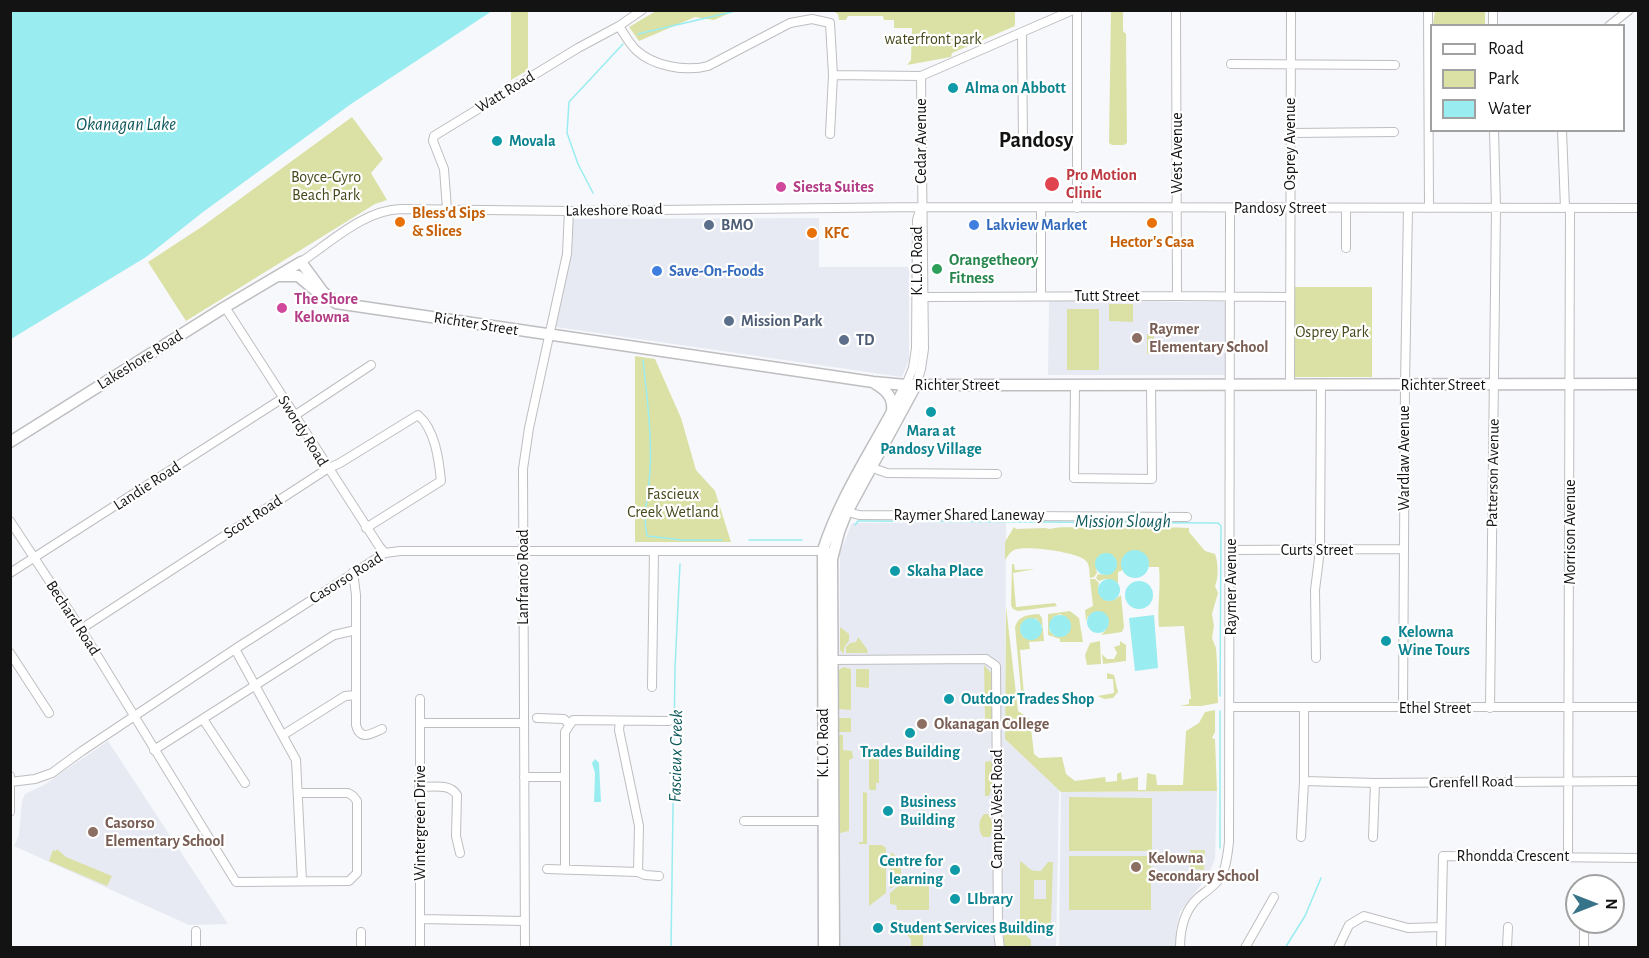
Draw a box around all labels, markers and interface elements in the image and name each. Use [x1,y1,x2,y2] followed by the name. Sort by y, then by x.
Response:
[1430,24,1625,132] legend
[885,29,981,49] park label: waterfront park
[1488,40,1524,58] text: Road
[472,67,538,117] street label: Watt Road
[1488,70,1519,88] text: Park
[965,78,1066,98] place label: Alma on Abbott
[946,81,960,95] marker: Alma on Abbott
[911,98,931,184] street label: Cedar Avenue
[1280,98,1300,190] street label: Osprey Avenue
[1488,100,1531,118] text: Water
[1167,112,1187,194] street label: West Avenue
[76,114,176,136] water label: Okanagan Lake
[999,127,1073,153] district label: Pandosy
[509,131,556,151] place label: Movala
[490,134,504,148] marker: Movala
[1066,165,1137,203] place label: Pro Motion Clinic
[291,167,361,205] park label: Boyce-Gyro Beach Park
[1043,175,1061,193] marker: Pro Motion Clinic
[793,177,874,197] place label: Siesta Suites
[774,180,788,194] marker: Siesta Suites
[1234,198,1326,218] street label: Pandosy Street
[565,200,663,220] street label: Lakeshore Road
[412,203,485,241] place label: Bless'd Sips & Slices
[393,215,407,229] marker: Bless'd Sips & Slices
[721,215,753,235] place label: BMO
[986,215,1087,235] place label: Lakview Market
[1145,216,1159,230] marker: Hector's Casa
[702,218,716,232] marker: BMO
[967,218,981,232] marker: Lakview Market
[824,223,849,243] place label: KFC
[805,226,819,240] marker: KFC
[907,226,927,296] street label: K.L.O. Road
[1109,232,1195,252] place label: Hector's Casa
[949,250,1038,288] place label: Orangetheory Fitness
[669,261,764,281] place label: Save-On-Foods
[930,262,944,276] marker: Orangetheory Fitness
[650,264,664,278] marker: Save-On-Foods
[1074,286,1140,306] street label: Tutt Street
[294,289,358,327] place label: The Shore Kelowna
[275,301,289,315] marker: The Shore Kelowna
[433,308,519,340] street label: Richter Street
[741,311,823,331] place label: Mission Park
[722,314,736,328] marker: Mission Park
[1149,319,1269,357] place label: Raymer Elementary School
[1295,322,1369,342] park label: Osprey Park
[94,326,186,394] street label: Lakeshore Road
[856,330,874,350] place label: TD
[1130,331,1144,345] marker: Raymer Elementary School
[837,333,851,347] marker: TD
[915,375,999,395] street label: Richter Street
[1401,375,1485,395] street label: Richter Street
[274,392,332,470] street label: Swordy Road
[924,405,938,419] marker: Mara at Pandosy Village
[1394,405,1414,511] street label: Wardlaw Avenue
[1482,418,1504,528] street label: Patterson Avenue
[880,421,982,459] place label: Mara at Pandosy Village
[110,457,184,515] street label: Landie Road
[1560,479,1580,585] street label: Morrison Avenue
[627,484,719,522] park label: Fascieux Creek Wetland
[220,491,286,543] street label: Scott Road
[893,505,1045,525] street label: Raymer Shared Laneway
[1075,511,1171,533] water label: Mission Slough
[513,529,533,625] street label: Lanfranco Road
[1221,538,1241,636] street label: Raymer Avenue
[1281,540,1353,560] street label: Curts Street
[306,548,386,608] street label: Casorso Road
[907,561,983,581] place label: Skaha Place
[888,564,902,578] marker: Skaha Place
[42,577,104,659] street label: Bechard Road
[1398,622,1470,660] place label: Kelowna Wine Tours
[1379,634,1393,648] marker: Kelowna Wine Tours
[961,689,1094,709] place label: Outdoor Trades Shop
[942,692,956,706] marker: Outdoor Trades Shop
[1399,698,1471,718] street label: Ethel Street
[813,708,833,778] street label: K.L.O. Road
[664,710,688,802] water label: Fascieux Creek
[934,714,1049,734] place label: Okanagan College
[915,717,929,731] marker: Okanagan College
[903,726,917,740] marker: Trades Building
[860,742,960,762] place label: Trades Building
[987,749,1007,869] street label: Campus West Road
[410,765,430,881] street label: Wintergreen Drive
[1429,772,1513,792] street label: Grenfell Road
[900,792,956,830] place label: Business Building
[881,804,895,818] marker: Business Building
[105,813,225,851] place label: Casorso Elementary School
[86,825,100,839] marker: Casorso Elementary School
[1457,846,1569,866] street label: Rhondda Crescent
[1148,848,1259,886] place label: Kelowna Secondary School
[880,851,943,889] place label: Centre for learning
[1129,860,1143,874] marker: Kelowna Secondary School
[948,863,962,877] marker: Centre for learning
[1565,874,1625,934] north arrow
[967,889,1013,909] place label: LIbrary
[948,892,962,906] marker: LIbrary
[1603,898,1619,910] text: N
[890,918,1054,938] place label: Student Services Building
[871,921,885,935] marker: Student Services Building

